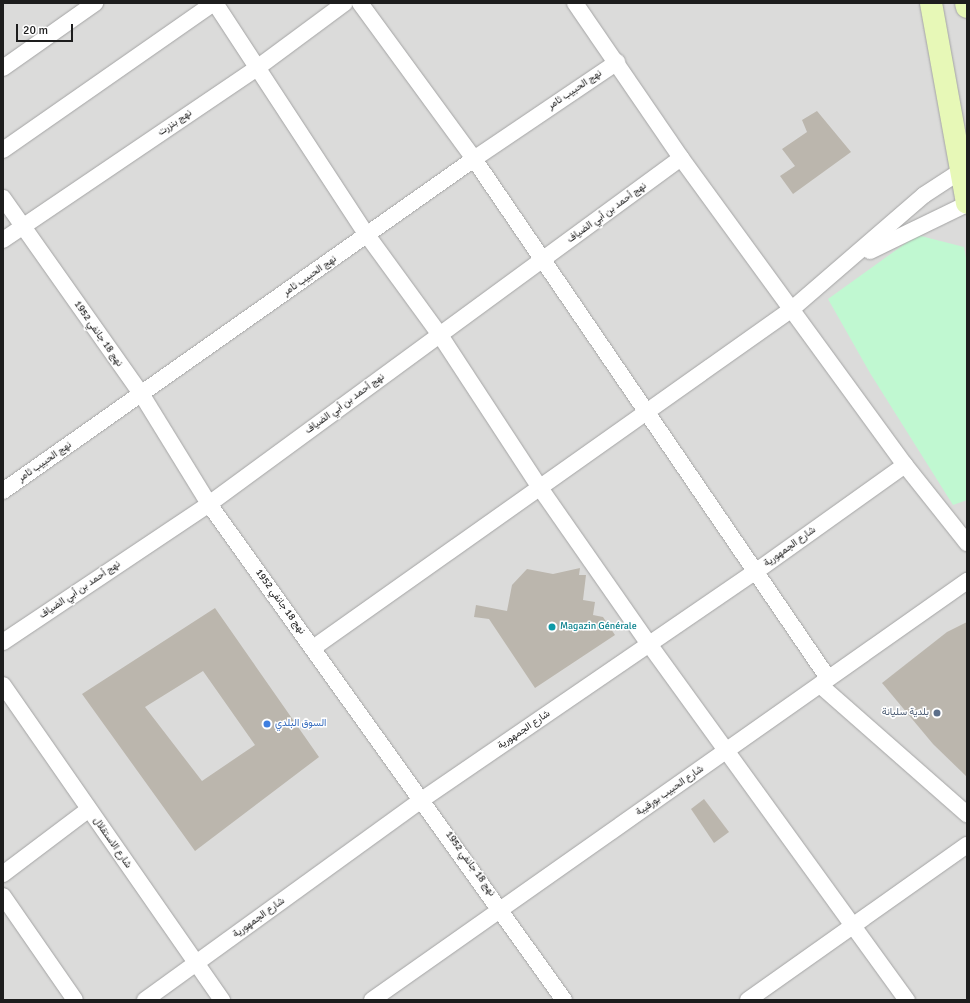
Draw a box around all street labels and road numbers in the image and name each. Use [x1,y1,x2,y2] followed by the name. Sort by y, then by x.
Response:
[546,68,604,112] street label: نهج الحبيب ثامر
[156,107,194,139] street label: نهج بنزرت
[565,180,649,246] street label: نهج أحمد بن أبي الضياف
[281,253,339,299] street label: نهج الحبيب ثامر
[71,299,125,369] street label: نهج 18 جانفي 1952
[303,371,387,437] street label: نهج أحمد بن أبي الضياف
[16,439,74,485] street label: نهج الحبيب ثامر
[762,524,818,570] street label: شارع الجمهورية
[37,558,123,622] street label: نهج أحمد بن أبي الضياف
[252,567,308,637] street label: نهج 18 جانفي 1952
[495,708,553,752] street label: شارع الجمهورية
[634,763,706,819] street label: شارع الحبيب بورقيبة
[90,815,134,871] street label: شارع الاستقلال
[442,829,498,899] street label: نهج 18 جانفي 1952
[231,895,287,941] street label: شارع الجمهورية

